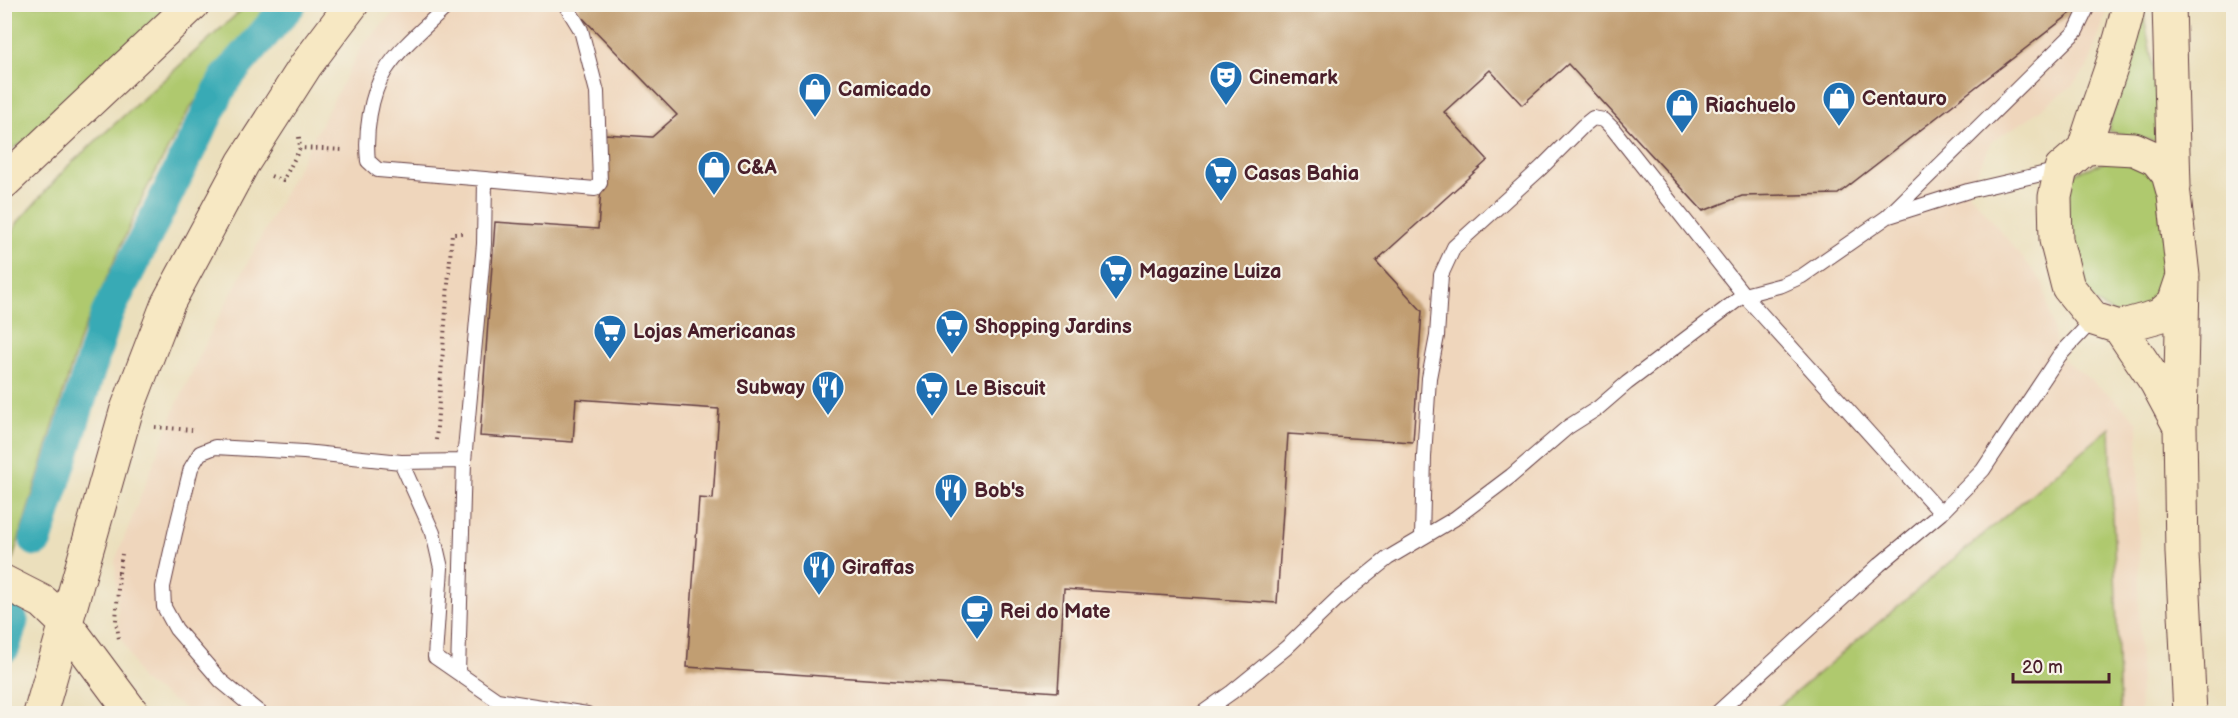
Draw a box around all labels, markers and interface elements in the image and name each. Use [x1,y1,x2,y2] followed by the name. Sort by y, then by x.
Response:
[1208,59,1244,106] theatre icon: Cinemark
[1249,66,1338,90] place label: Cinemark
[797,71,833,118] shop icon: Camicado
[838,78,931,102] place label: Camicado
[1821,80,1857,127] shop icon: Centauro
[1664,87,1700,134] shop icon: Riachuelo
[1862,87,1947,111] place label: Centauro
[1705,94,1796,118] place label: Riachuelo
[696,149,732,196] shop icon: C&A
[1203,155,1239,202] supermarket icon: Casas Bahia
[737,156,777,180] place label: C&A
[1244,162,1359,186] place label: Casas Bahia
[1098,253,1134,300] supermarket icon: Magazine Luiza
[1139,260,1281,284] place label: Magazine Luiza
[934,308,970,355] supermarket icon: Shopping Jardins
[592,313,628,360] supermarket icon: Lojas Americanas
[975,315,1132,339] place label: Shopping Jardins
[633,320,796,344] place label: Lojas Americanas
[810,369,846,416] restaurant icon: Subway
[914,370,950,417] supermarket icon: Le Biscuit
[736,376,806,400] place label: Subway
[955,377,1046,401] place label: Le Biscuit
[933,472,969,519] restaurant icon: Bob's
[974,479,1025,503] place label: Bob's
[801,549,837,596] restaurant icon: Giraffas
[842,556,914,580] place label: Giraffas
[959,593,995,640] cafe icon: Rei do Mate
[1000,600,1111,624] place label: Rei do Mate
[2013,646,2109,684] scale bar
[2022,657,2063,678] text: 20 m

